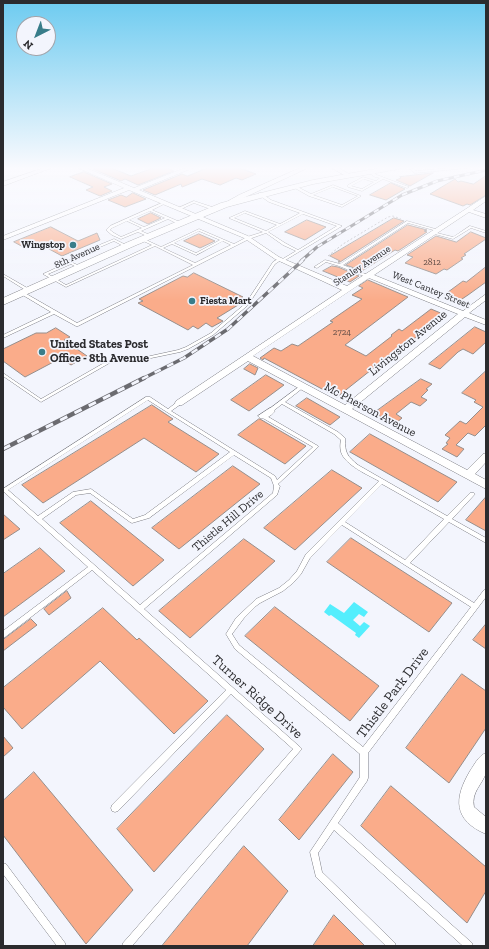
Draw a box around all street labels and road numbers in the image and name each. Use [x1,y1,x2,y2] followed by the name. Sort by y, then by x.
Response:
[52,241,102,271] street label: 8th Avenue
[331,243,393,289] street label: Stanley Avenue
[390,269,472,311] street label: West Cantey Street
[366,307,450,379] street label: Livingston Avenue
[322,380,418,440] street label: Mc Pherson Avenue
[189,487,267,555] street label: Thistle Hill Drive
[353,644,433,742] street label: Thistle Park Drive
[208,652,306,742] street label: Turner Ridge Drive

